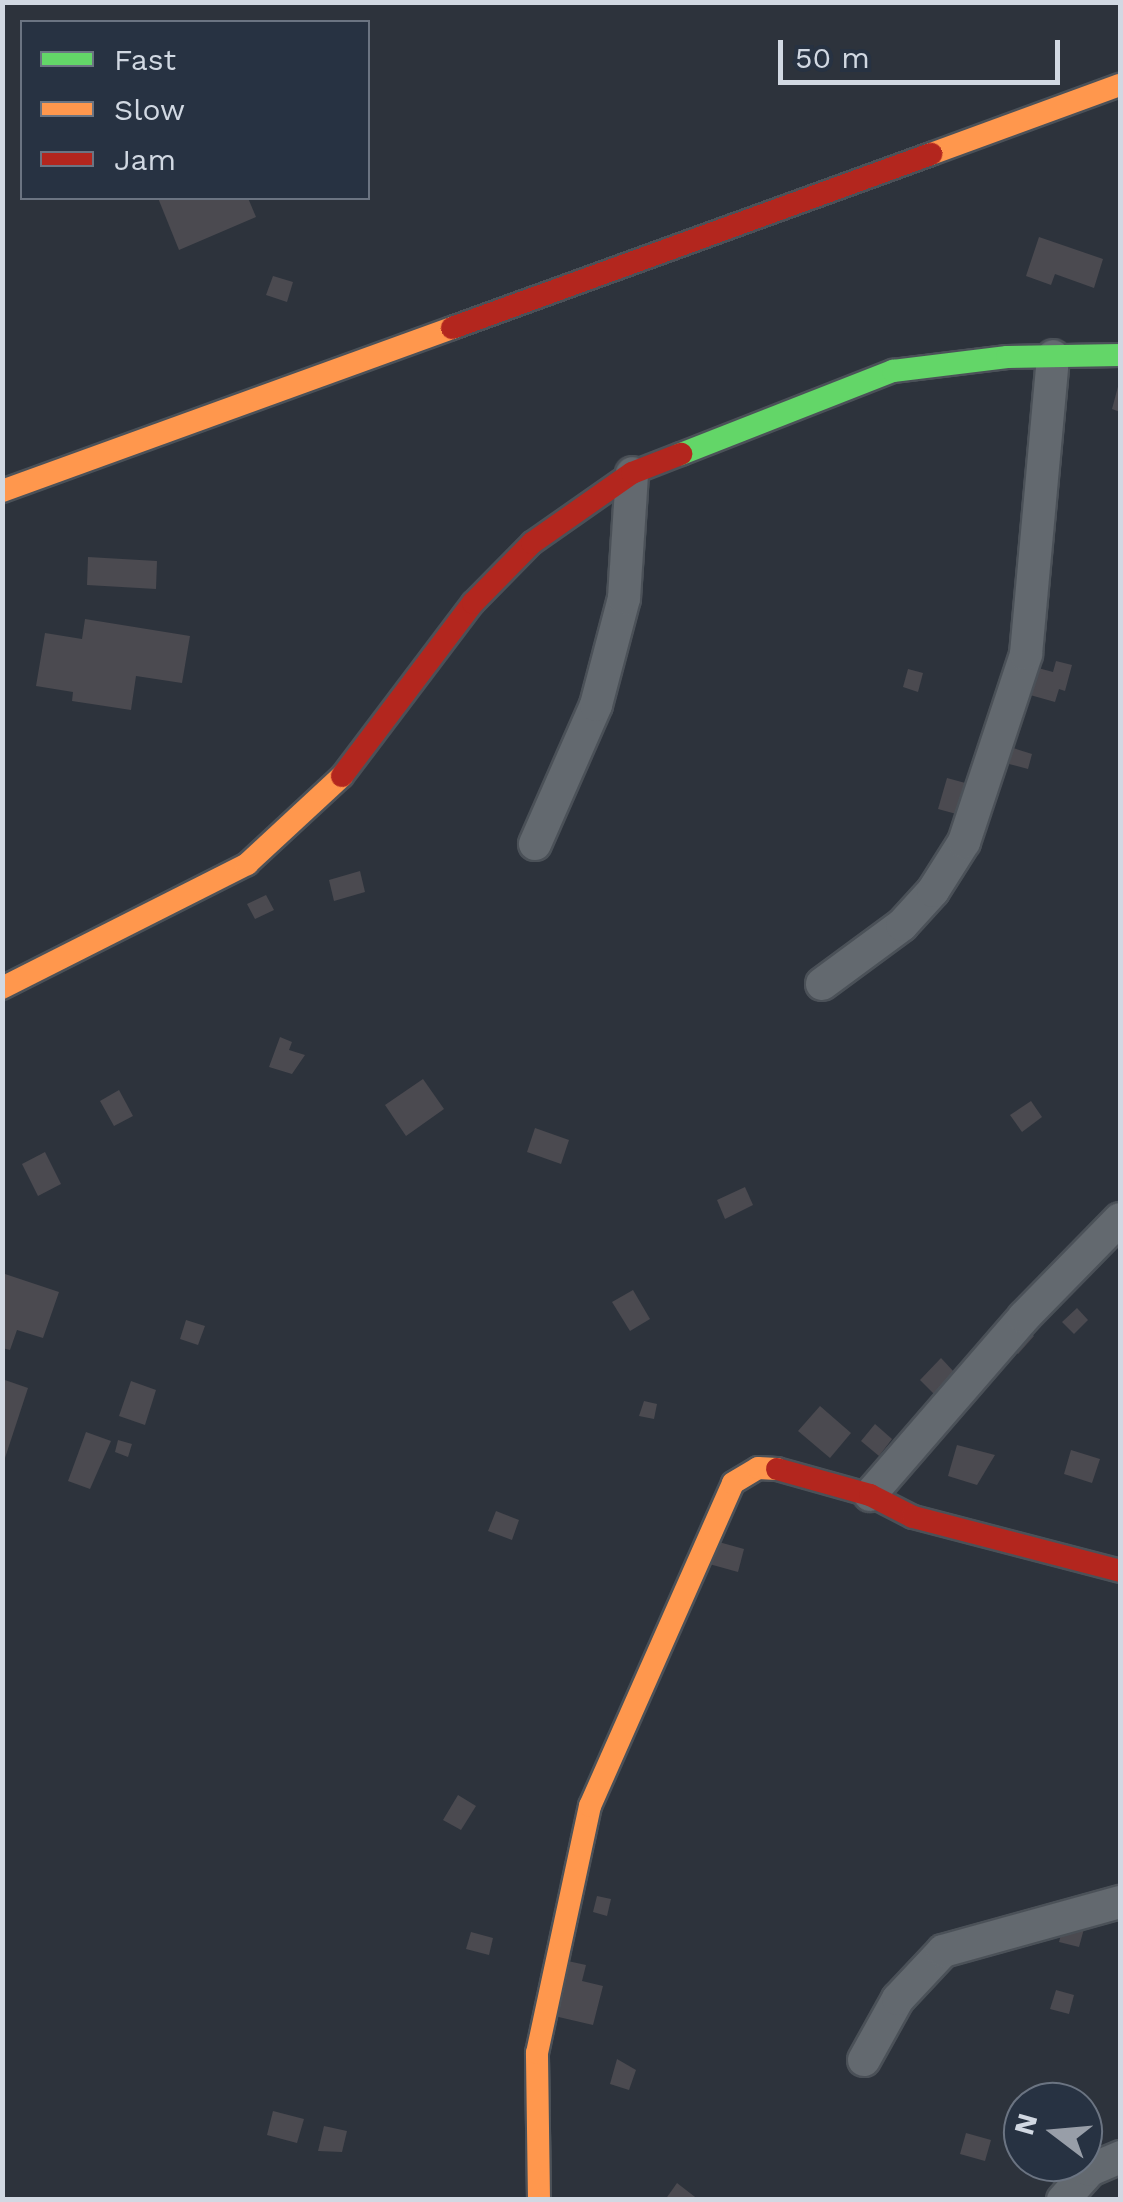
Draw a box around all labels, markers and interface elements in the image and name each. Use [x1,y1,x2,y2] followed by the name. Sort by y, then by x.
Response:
[20,20,370,200] legend
[783,20,1066,82] scale bar
[795,40,870,75] text: 50 m
[114,42,176,77] text: Fast
[114,92,185,127] text: Slow
[114,142,176,177] text: Jam
[1003,2082,1103,2182] north arrow
[1007,2110,1044,2139] text: N

